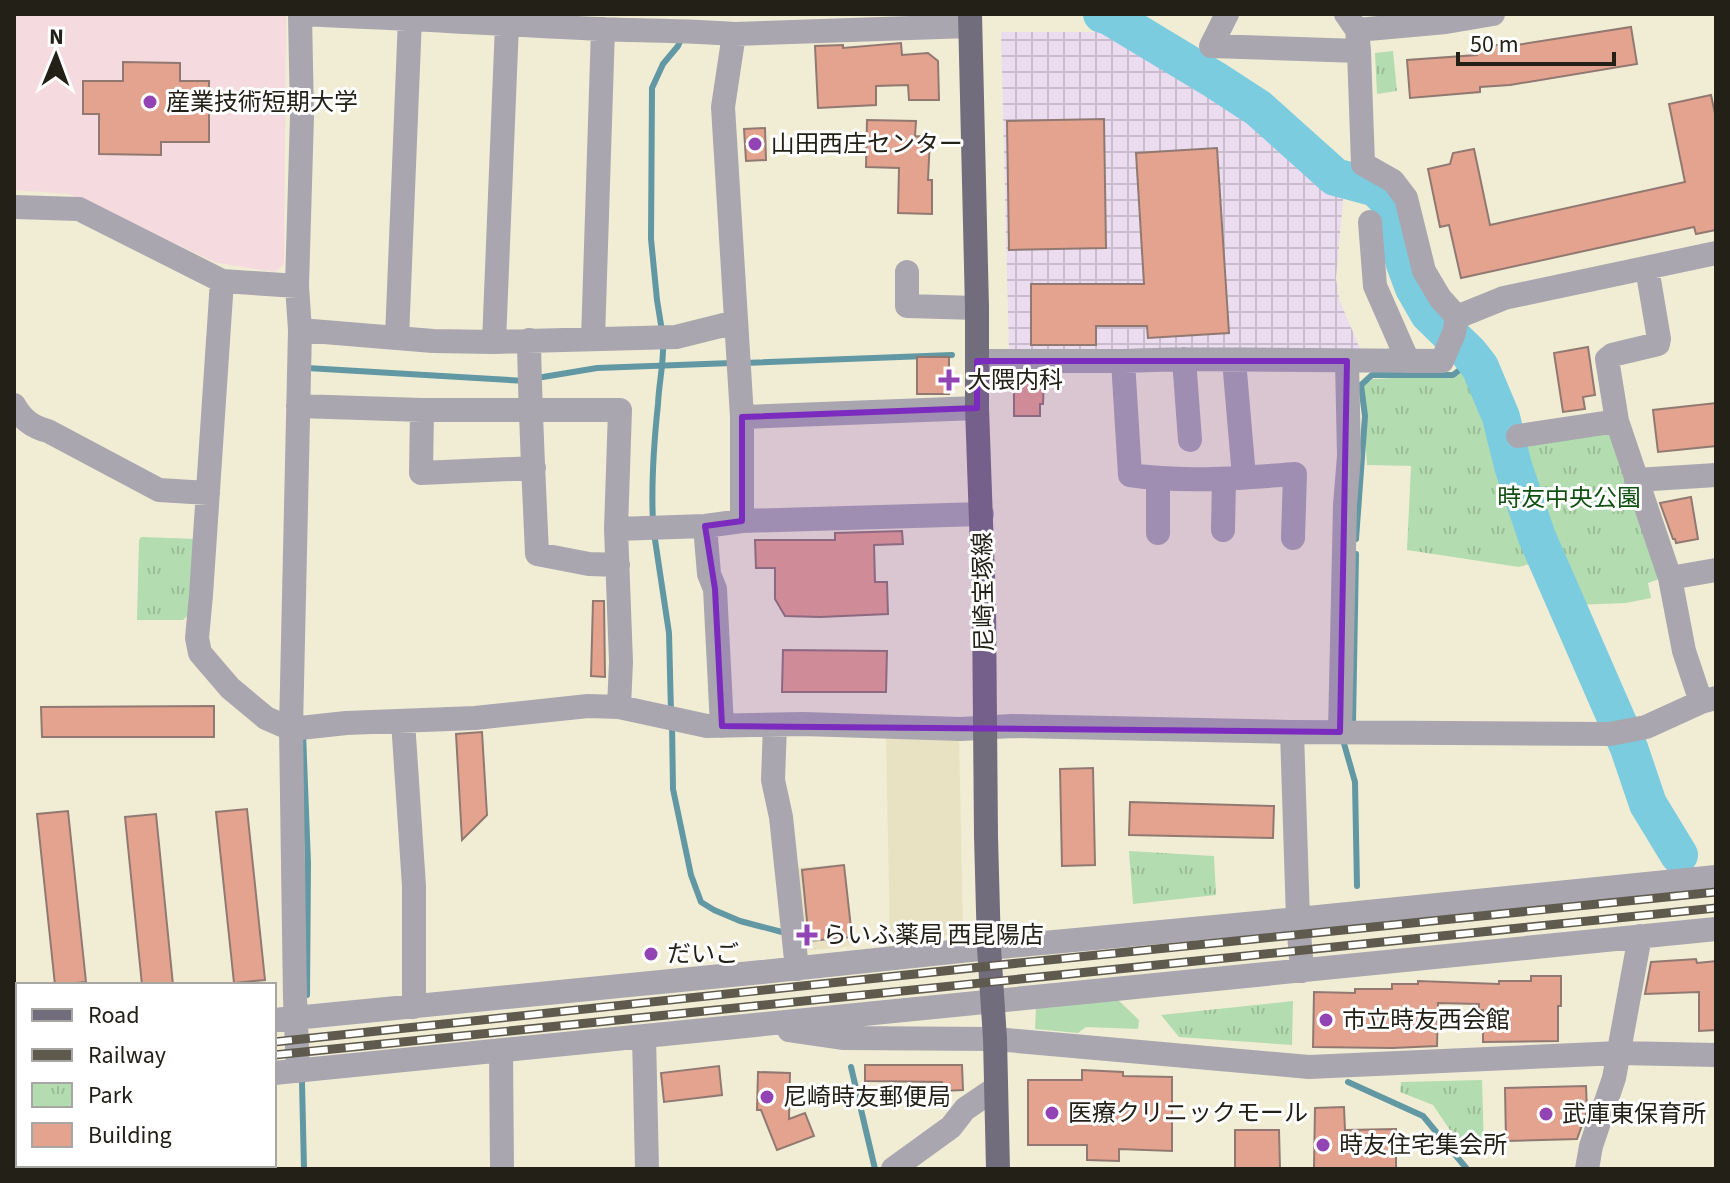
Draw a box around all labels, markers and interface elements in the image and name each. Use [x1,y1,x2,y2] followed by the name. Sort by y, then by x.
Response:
[16,16,96,96] north arrow
[1458,16,1614,66] scale bar
[49,21,64,53] text: N
[1470,27,1519,62] text: 50 m
[166,85,358,120] place label: 産業技術短期大学
[141,93,159,111] marker: 産業技術短期大学
[771,127,963,162] place label: 山田西庄センター
[746,135,764,153] marker: 山田西庄センター
[967,363,1063,398] place label: 大隈内科
[938,369,960,391] marker: 大隈内科
[1497,481,1641,516] park label: 時友中央公園
[965,532,1003,652] street label: 尼崎宝塚線
[823,918,1044,953] place label: らいふ薬局 西昆陽店
[798,926,816,944] marker: らいふ薬局 西昆陽店
[667,937,739,972] place label: だいご
[642,945,660,963] marker: だいご
[16,983,276,1167] legend
[88,998,140,1033] text: Road
[1342,1003,1510,1038] place label: 市立時友西会館
[1317,1011,1335,1029] marker: 市立時友西会館
[88,1038,166,1073] text: Railway
[88,1078,133,1113] text: Park
[783,1080,951,1115] place label: 尼崎時友郵便局
[758,1088,776,1106] marker: 尼崎時友郵便局
[1068,1096,1308,1131] place label: 医療クリニックモール
[1562,1097,1706,1132] place label: 武庫東保育所
[1043,1104,1061,1122] marker: 医療クリニックモール
[1537,1105,1555,1123] marker: 武庫東保育所
[88,1118,172,1153] text: Building
[1339,1128,1507,1163] place label: 時友住宅集会所
[1314,1136,1332,1154] marker: 時友住宅集会所

